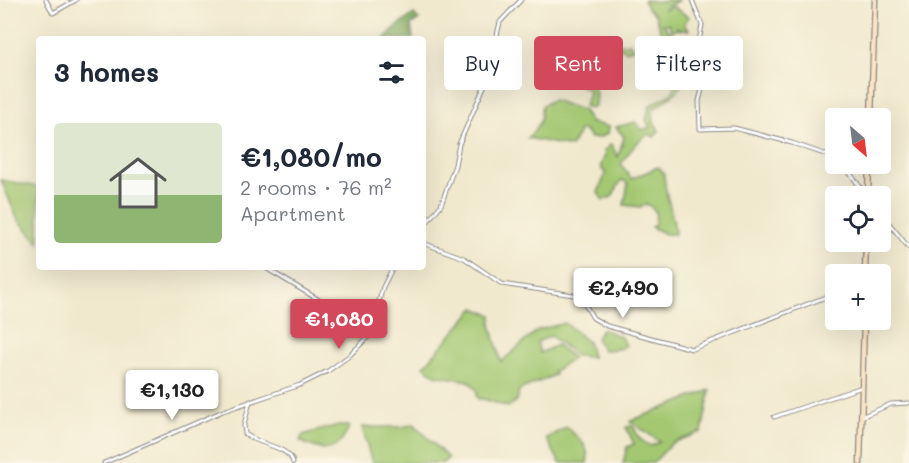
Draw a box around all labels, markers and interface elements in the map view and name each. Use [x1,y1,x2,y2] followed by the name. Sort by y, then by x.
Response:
[444,36,522,90] chip: Buy
[534,36,623,90] chip: Rent
[635,36,743,90] chip: Filters
[54,55,159,89] text: 3 homes
[375,56,408,89] icon: filters
[825,108,891,174] north arrow
[825,108,891,330] map controls
[240,140,382,174] text: €1,080/mo
[102,147,174,219] icon: home
[240,174,392,200] text: 2 rooms · 76 m²
[825,186,891,252] button: locate
[240,200,346,226] text: Apartment
[825,264,891,330] button: +
[574,268,672,319] pin: €2,490
[587,274,659,300] text: €2,490
[290,299,388,350] pin: €1,080
[304,305,374,331] text: €1,080
[123,370,221,421] pin: €1,130
[140,376,204,402] text: €1,130

